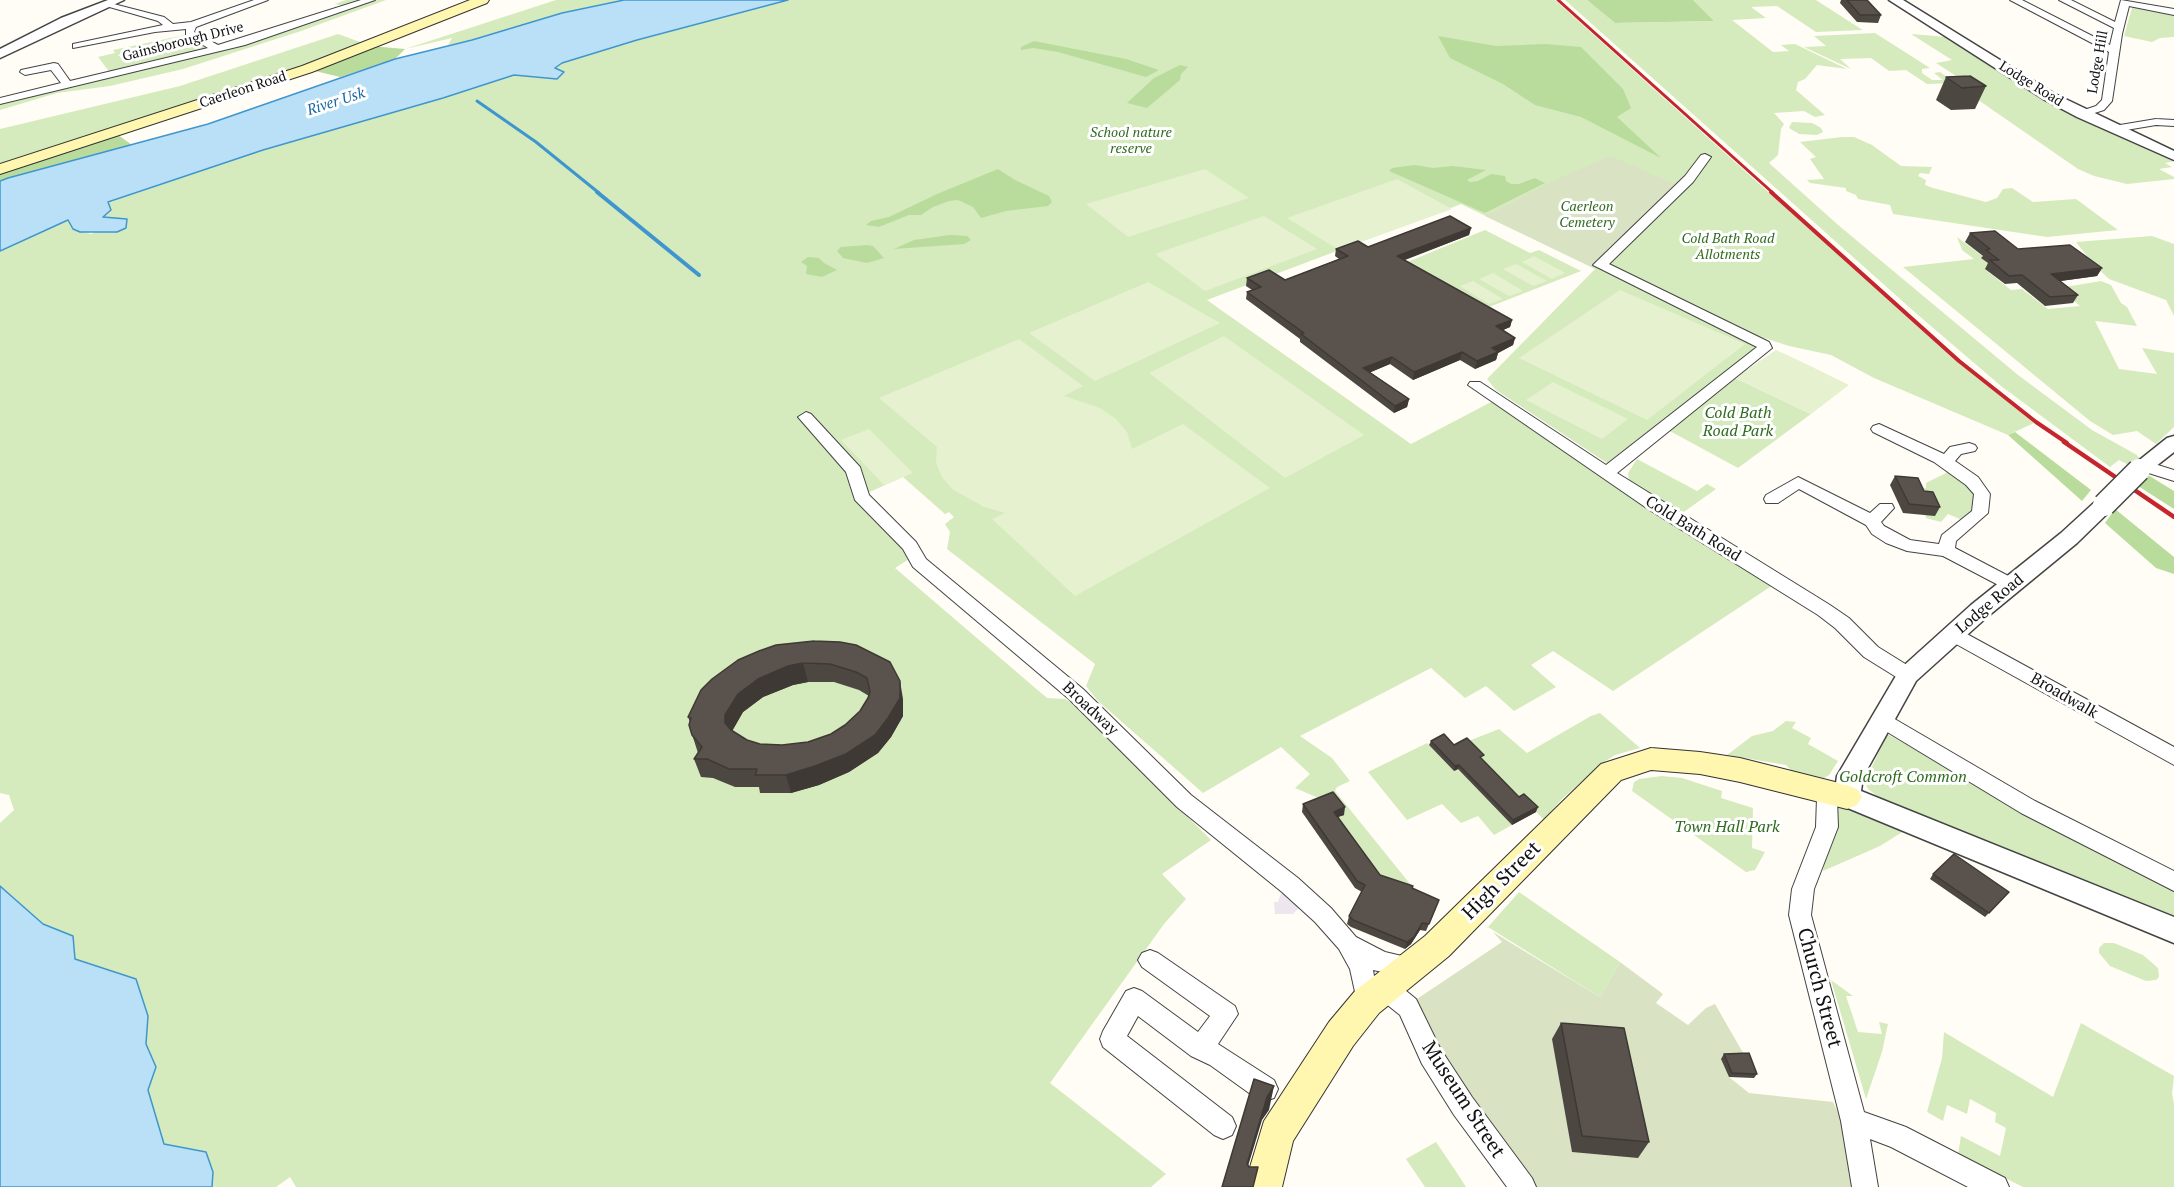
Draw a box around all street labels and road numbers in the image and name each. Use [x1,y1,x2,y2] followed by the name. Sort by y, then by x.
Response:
[121,19,245,65] street label: Gainsborough Drive
[2084,29,2112,95] street label: Lodge Hill
[1996,58,2066,110] street label: Lodge Road
[197,68,289,112] street label: Caerleon Road
[1642,492,1744,566] street label: Cold Bath Road
[1952,570,2028,638] street label: Lodge Road
[2027,669,2101,723] street label: Broadwalk
[1058,678,1122,740] street label: Broadway
[1458,837,1546,925] street label: High Street
[1791,925,1847,1051] street label: Church Street
[1416,1037,1510,1163] street label: Museum Street

